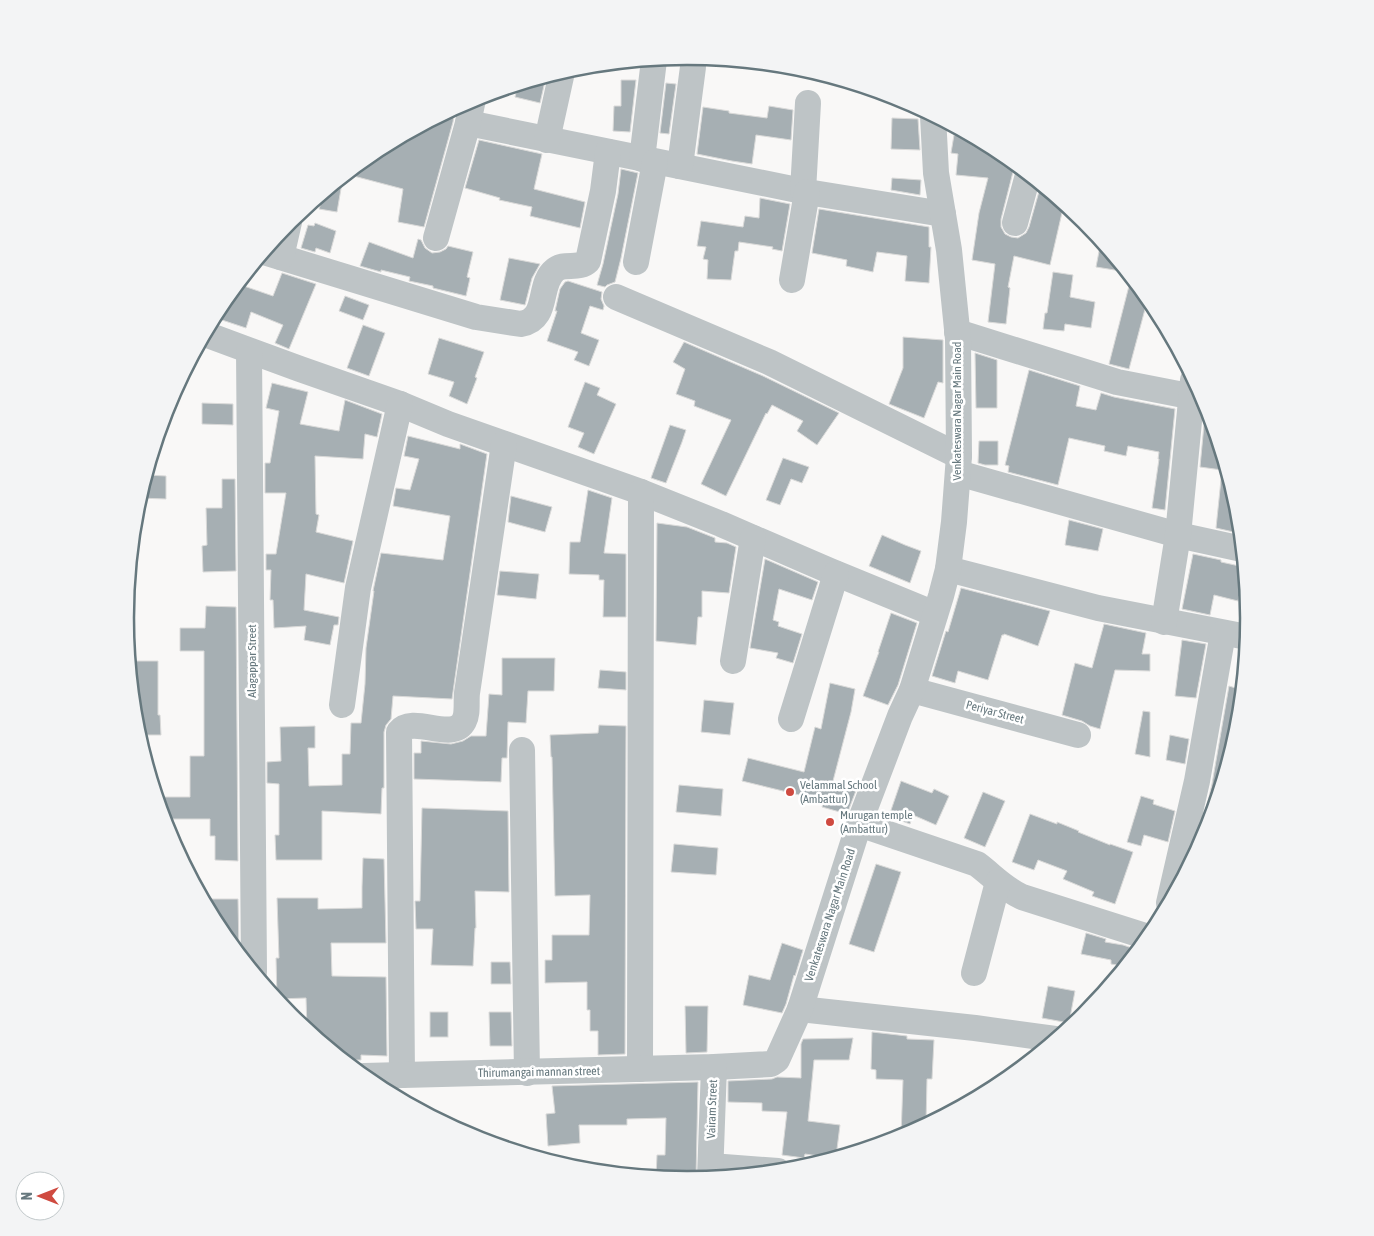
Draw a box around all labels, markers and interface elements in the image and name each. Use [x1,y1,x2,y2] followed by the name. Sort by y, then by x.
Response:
[950,342,964,480] street label: Venkateswara Nagar Main Road
[245,624,259,698] street label: Alagappar Street
[964,698,1026,727] street label: Periyar Street
[800,778,878,806] place label: Velammal School (Ambattur)
[784,786,796,798] marker: Velammal School (Ambattur)
[840,808,913,836] place label: Murugan temple (Ambattur)
[824,816,836,828] marker: Murugan temple (Ambattur)
[802,847,858,983] street label: Venkateswara Nagar Main Road
[478,1064,601,1080] street label: Thirumangai mannan street
[704,1079,720,1139] street label: Vairam Street
[15,1171,65,1221] north arrow
[19,1192,35,1200] text: N

